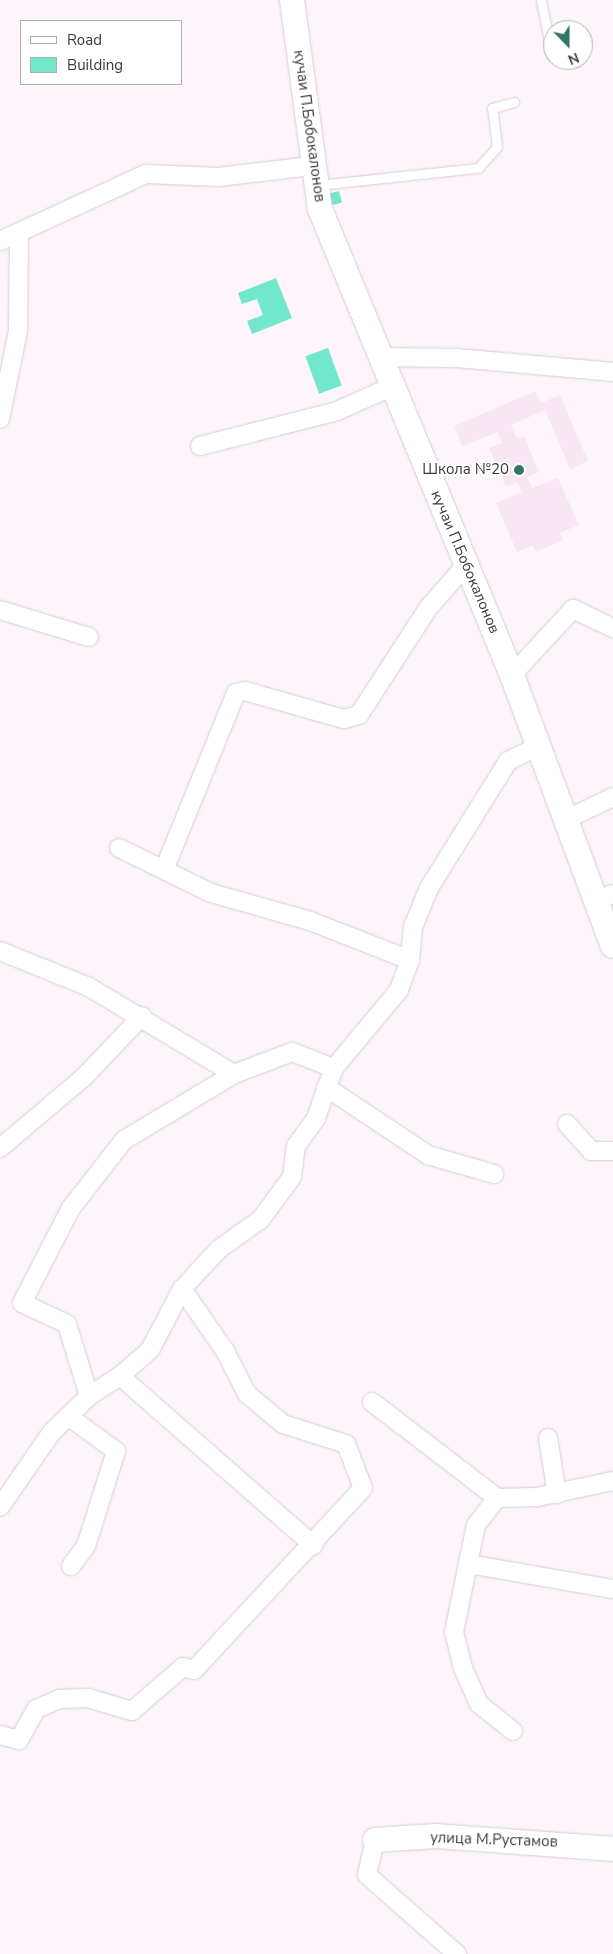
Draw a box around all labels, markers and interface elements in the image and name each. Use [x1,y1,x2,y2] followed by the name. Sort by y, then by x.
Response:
[20,20,182,85] legend
[543,20,593,70] north arrow
[67,30,102,50] text: Road
[565,48,582,69] text: N
[289,49,329,203] street label: кучаи П.Бобокалонов
[67,55,123,75] text: Building
[422,461,509,479] place label: Школа №20
[513,464,525,476] marker: Школа №20
[427,488,503,636] street label: кучаи П.Бобокалонов
[430,1829,558,1851] street label: улица М.Рустамов

